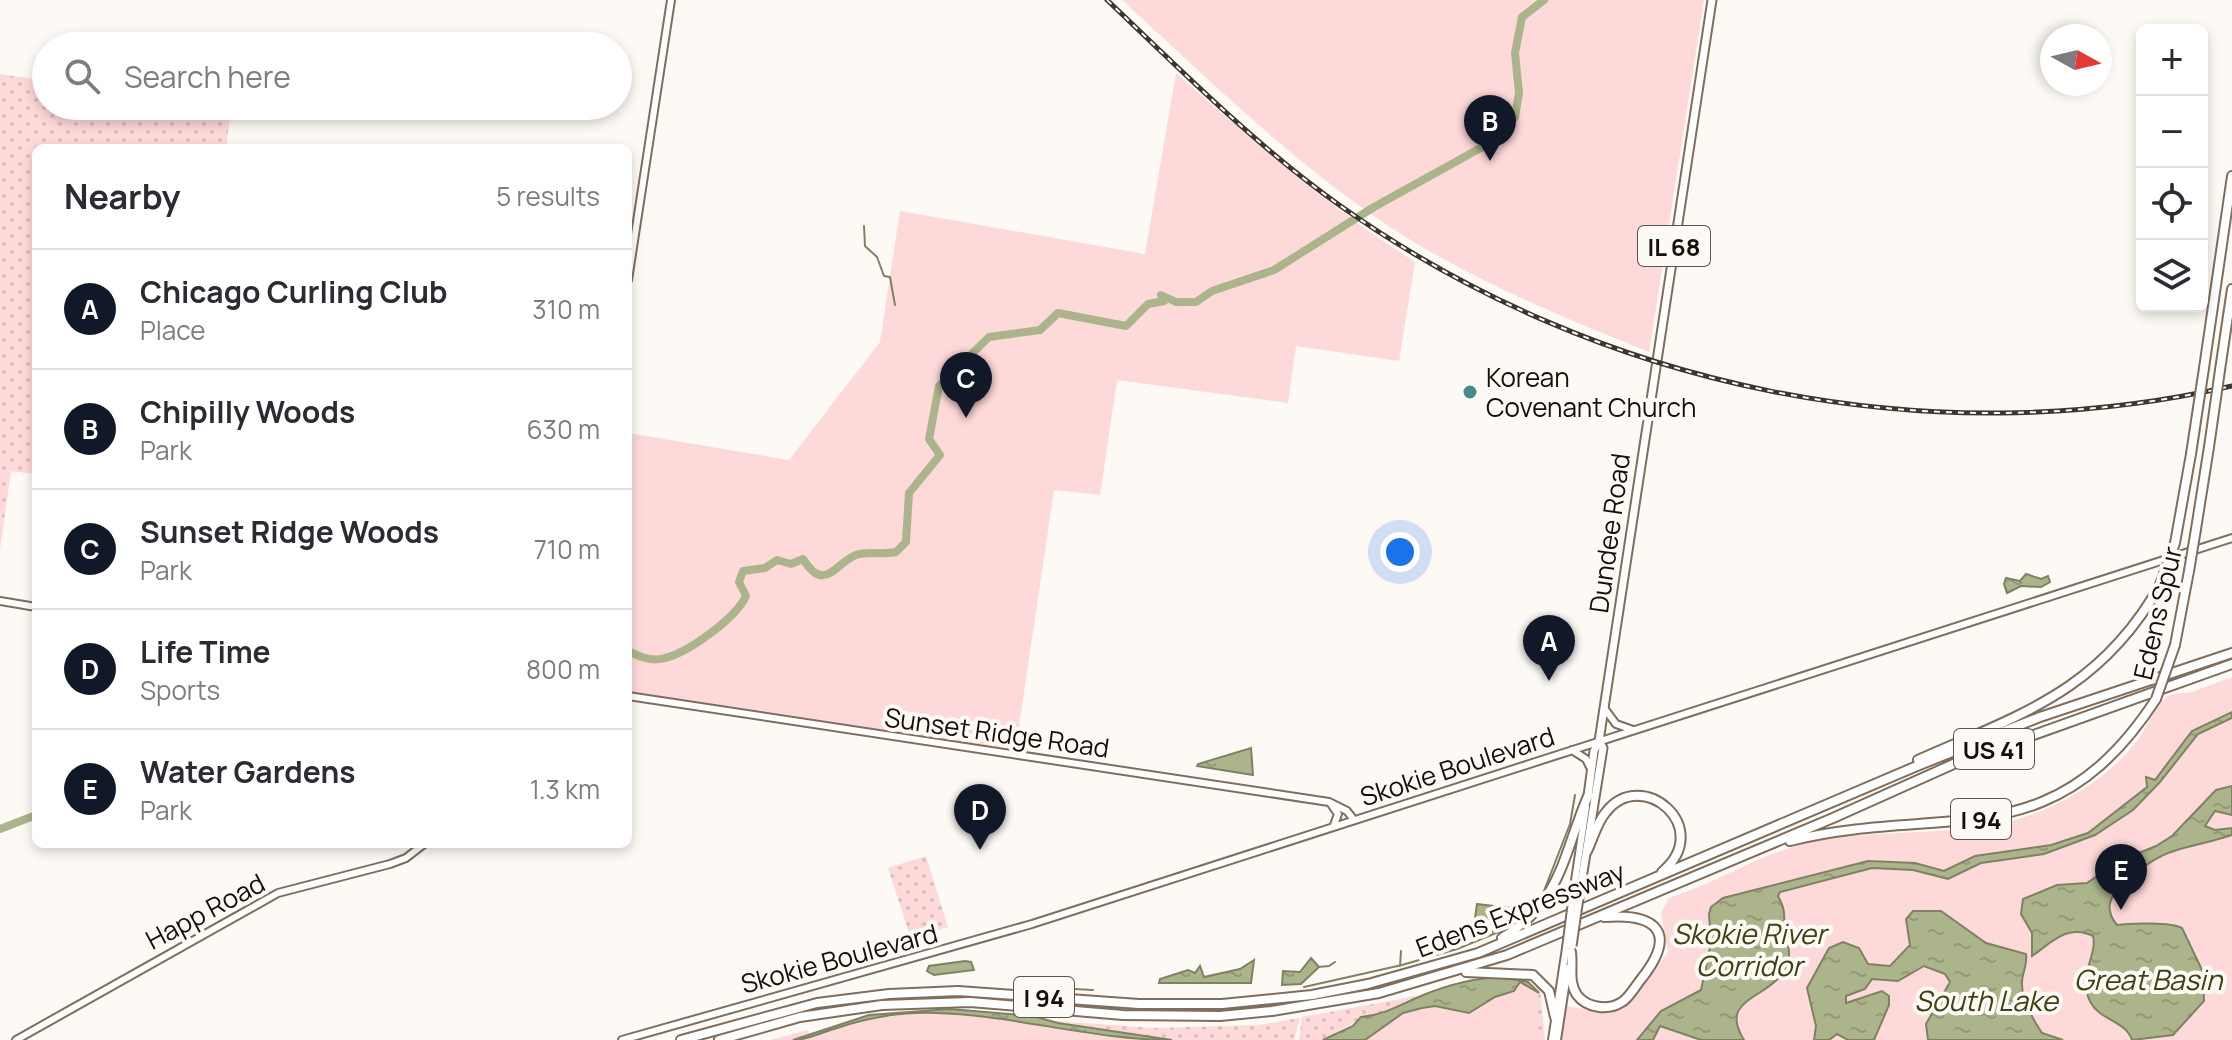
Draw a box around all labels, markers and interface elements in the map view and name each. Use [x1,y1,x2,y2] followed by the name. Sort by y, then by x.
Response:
[2040,24,2112,96] north arrow
[2136,24,2208,312] map controls
[2136,24,2208,96] button: +
[32,32,632,120] search box
[60,54,104,98] icon: search
[124,56,291,97] text: Search here
[1464,95,1516,161] pin: B
[2136,96,2208,168] button: −
[2136,168,2208,240] button: locate
[64,173,180,219] text: Nearby
[496,178,600,214] text: 5 results
[1638,226,1710,266] road number: IL 68
[2136,240,2208,312] button: layers
[140,271,447,312] text: Chicago Curling Club
[81,291,99,327] text: A
[532,291,600,327] text: 310 m
[140,312,205,348] text: Place
[940,352,992,418] pin: C
[1486,359,1696,425] place label: Korean Covenant Church
[1461,383,1479,401] marker: Korean Covenant Church
[140,391,355,432] text: Chipilly Woods
[82,411,98,447] text: B
[526,411,600,447] text: 630 m
[140,432,192,468] text: Park
[1580,451,1638,615] street label: Dundee Road
[140,511,439,552] text: Sunset Ridge Woods
[80,531,100,567] text: C
[534,531,600,567] text: 710 m
[1380,532,1420,572] your location
[2124,543,2190,683] street label: Edens Spur
[140,552,192,588] text: Park
[1523,615,1575,681] pin: A
[140,631,271,672] text: Life Time
[81,651,99,687] text: D
[526,651,600,687] text: 800 m
[140,672,220,708] text: Sports
[882,698,1112,766] street label: Sunset Ridge Road
[1355,718,1559,814] street label: Skokie Boulevard
[1954,729,2034,769] road number: US 41
[140,751,355,792] text: Water Gardens
[82,771,98,807] text: E
[530,771,600,807] text: 1.3 km
[954,784,1006,850] pin: D
[140,792,192,828] text: Park
[1951,799,2011,839] road number: I 94
[2095,844,2147,910] pin: E
[1410,853,1630,965] street label: Edens Expressway
[139,865,271,957] street label: Happ Road
[737,914,941,1002] street label: Skokie Boulevard
[1672,914,1830,984] water label: Skokie River Corridor
[2074,960,2224,998] water label: Great Basin
[1014,977,1074,1017] road number: I 94
[1914,981,2059,1019] water label: South Lake

